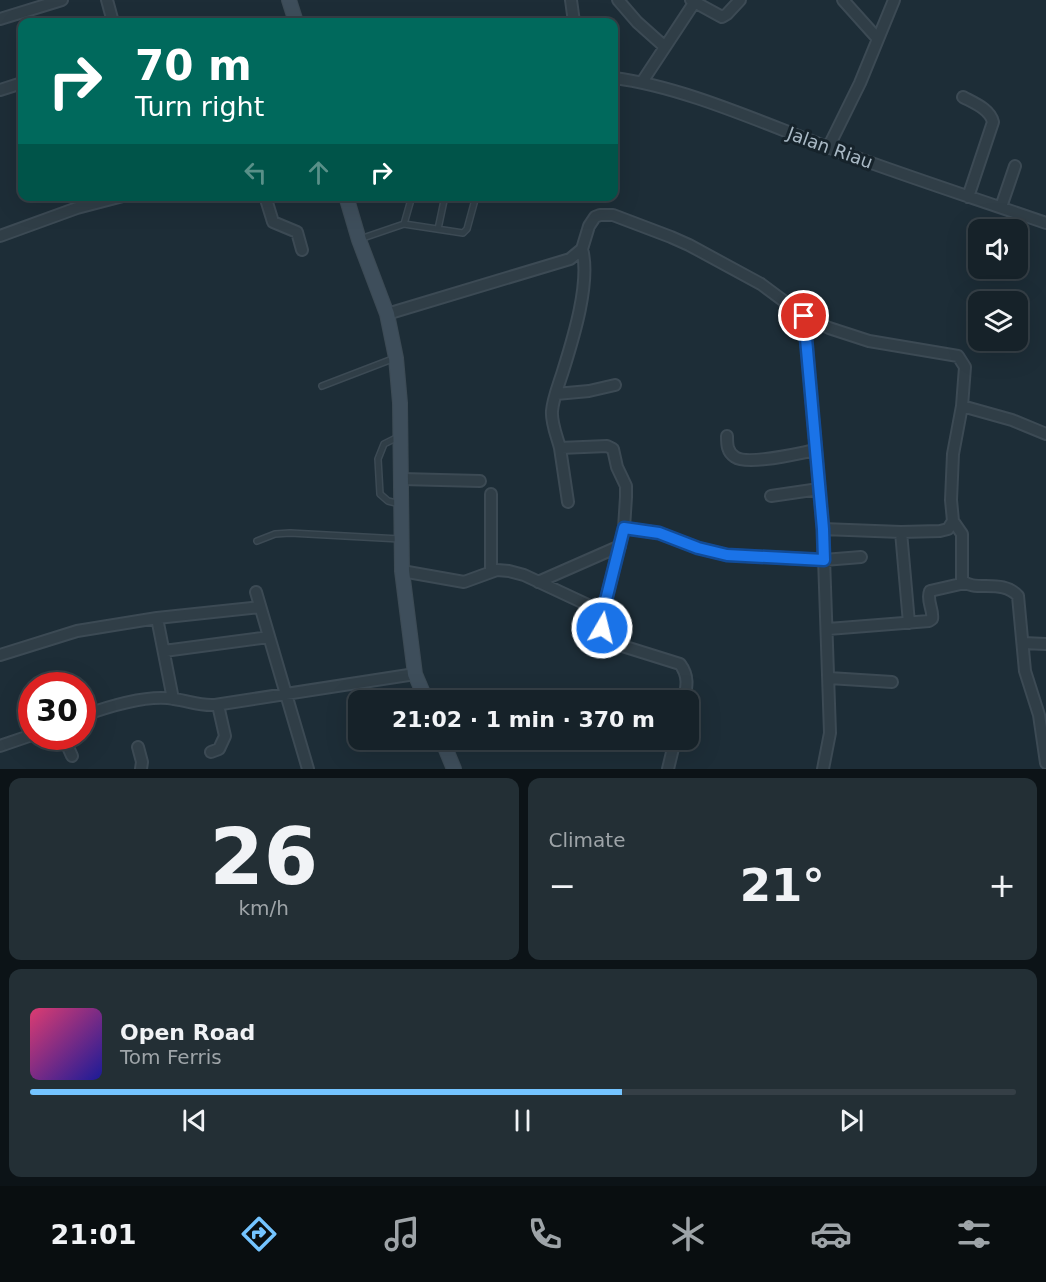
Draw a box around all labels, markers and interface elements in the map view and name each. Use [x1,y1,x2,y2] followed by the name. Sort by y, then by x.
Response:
[135,41,252,90] text: 70 m
[36,42,114,120] icon: right
[135,91,264,122] text: Turn right
[784,122,876,173] street label: Jalan Riau
[239,156,272,189] icon: left
[302,156,335,189] icon: ahead
[365,156,398,189] icon: right
[968,219,1028,351] map controls
[968,219,1028,279] button: sound
[778,290,829,341] pin
[968,291,1028,351] button: layers
[787,299,820,332] icon: arrive
[570,596,634,660] position arrow
[18,672,96,750] speed limit sign: 30
[392,707,655,732] text: 21:02 · 1 min · 370 m
[209,812,318,902] text: 26
[549,828,625,852] text: Climate
[740,859,825,912] text: 21°
[549,866,576,905] text: −
[988,866,1016,905] text: +
[239,896,289,920] text: km/h
[120,1020,255,1045] text: Open Road
[120,1045,222,1069] text: Tom Ferris
[178,1104,211,1137] icon: previous
[506,1104,539,1137] icon: pause
[835,1104,868,1137] icon: next
[238,1213,280,1255] icon: directions
[381,1213,423,1255] icon: music
[524,1213,566,1255] icon: phone
[667,1213,709,1255] icon: climate
[810,1213,852,1255] icon: car
[953,1213,995,1255] icon: filters
[51,1219,137,1250] text: 21:01

